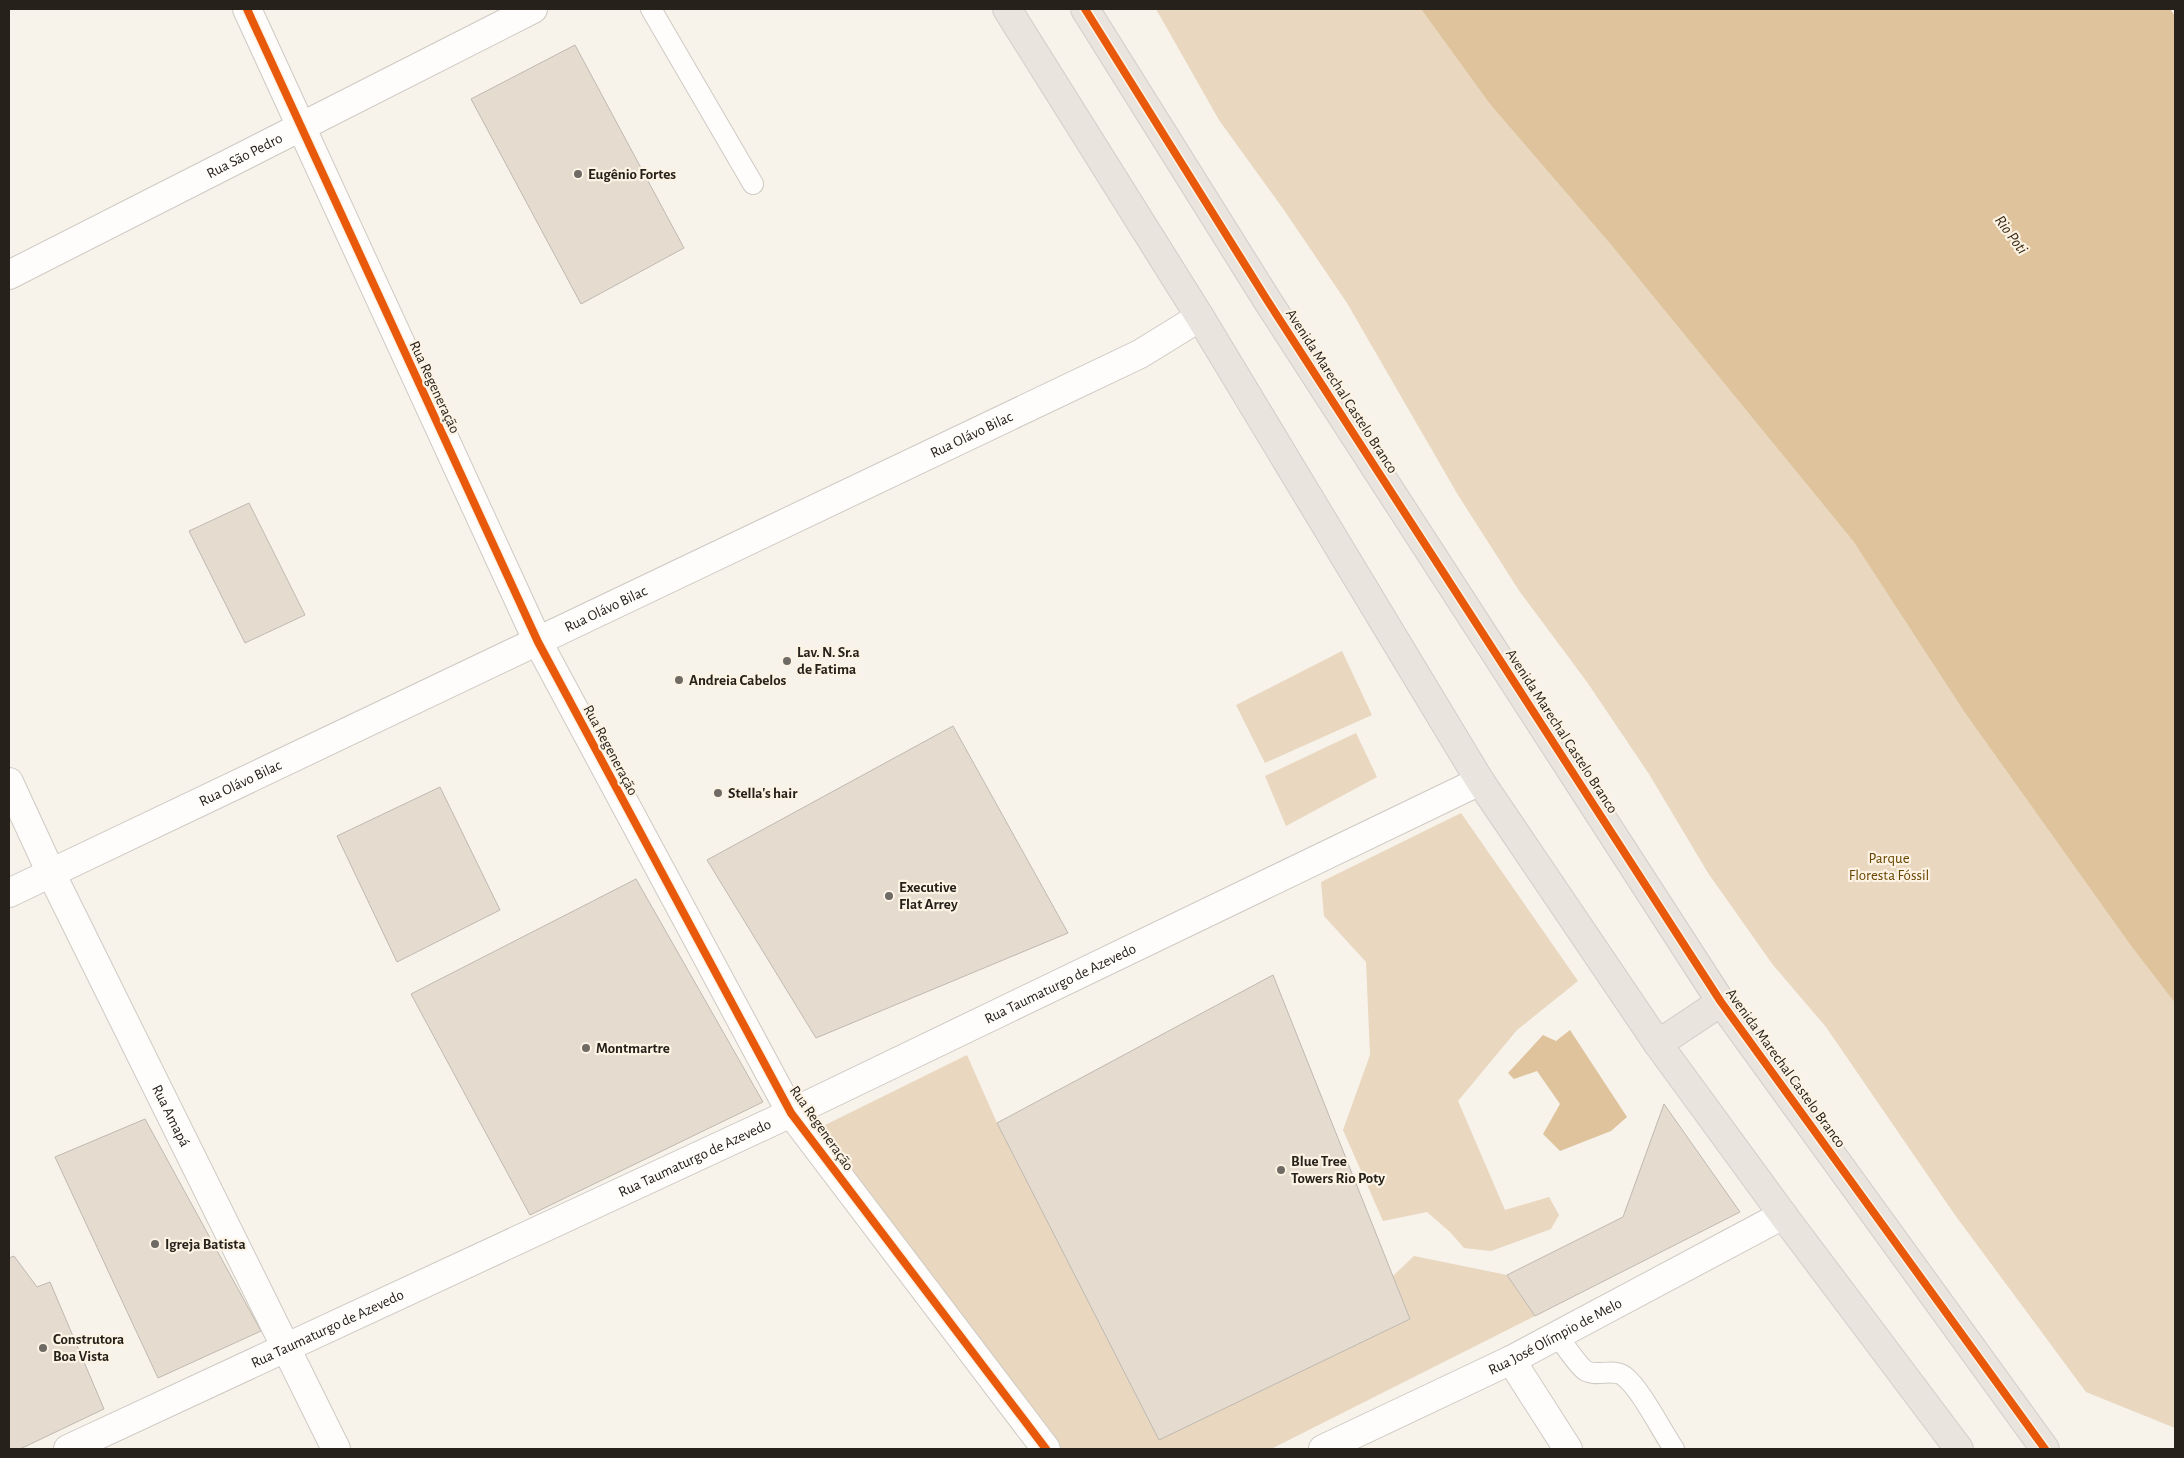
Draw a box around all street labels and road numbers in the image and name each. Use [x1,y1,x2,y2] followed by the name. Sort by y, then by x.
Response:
[204,131,285,181] street label: Rua São Pedro
[1283,306,1400,476] street label: Avenida Marechal Castelo Branco
[407,339,462,436] street label: Rua Regeneração
[928,409,1015,461] street label: Rua Olávo Bilac
[562,583,650,635] street label: Rua Olávo Bilac
[1503,646,1620,816] street label: Avenida Marechal Castelo Branco
[580,703,641,798] street label: Rua Regeneração
[197,757,284,809] street label: Rua Olávo Bilac
[982,941,1138,1027] street label: Rua Taumaturgo de Azevedo
[1723,986,1848,1151] street label: Avenida Marechal Castelo Branco
[149,1082,192,1149] street label: Rua Amapá
[787,1083,856,1174] street label: Rua Regeneração
[616,1116,773,1200] street label: Rua Taumaturgo de Azevedo
[249,1287,406,1371] street label: Rua Taumaturgo de Azevedo
[1486,1295,1624,1378] street label: Rua José Olímpio de Melo

